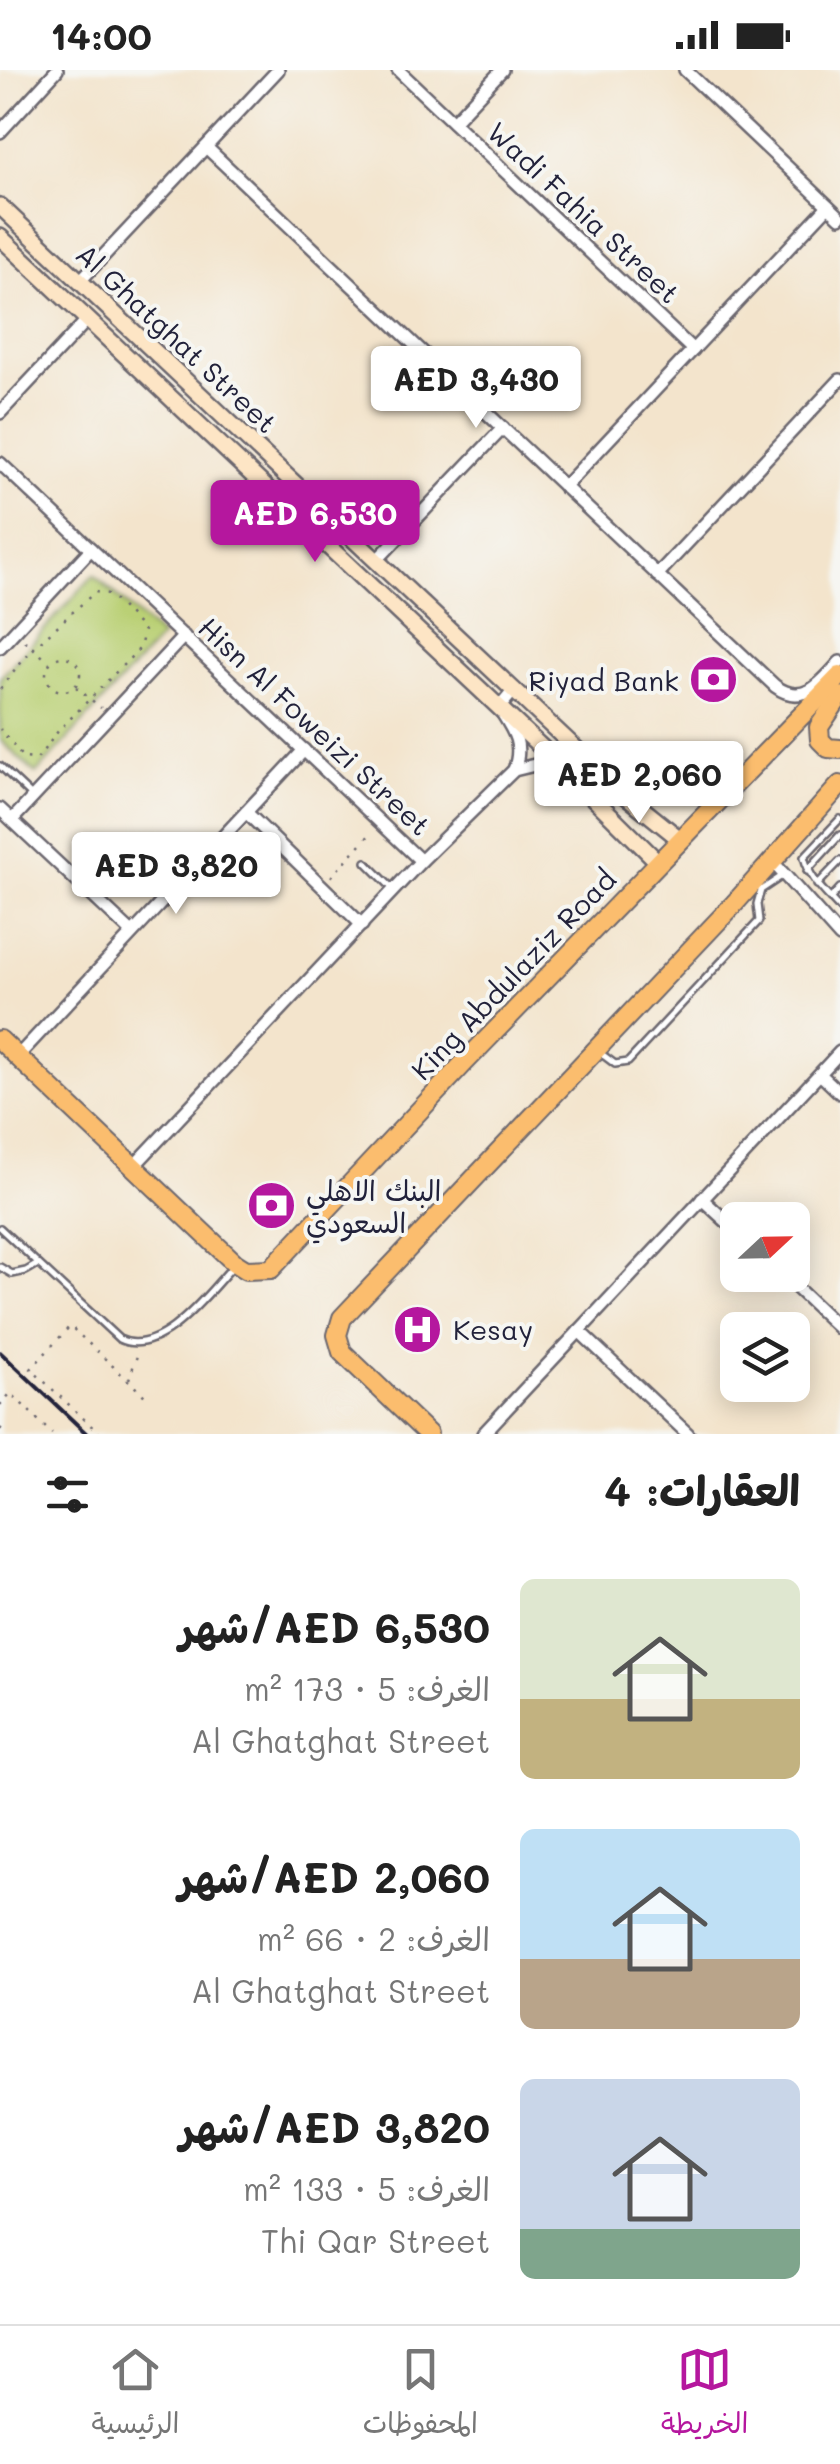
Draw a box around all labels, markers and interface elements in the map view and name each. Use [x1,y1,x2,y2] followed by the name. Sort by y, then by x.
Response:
[50,10,152,60] text: 14:00
[480,113,688,311] street label: Wadi Fahia Street
[69,236,285,440] street label: Al Ghatghat Street
[362,346,590,431] pin: AED 3,430
[393,357,559,399] text: AED 3,430
[201,480,429,565] pin: AED 6,530
[233,491,397,533] text: AED 6,530
[192,609,438,843] street label: Hisn Al Foweizi Street
[688,654,740,706] bank icon: Riyad Bank
[528,662,679,698] place label: Riyad Bank
[525,741,753,826] pin: AED 2,060
[556,752,722,794] text: AED 2,060
[62,832,290,917] pin: AED 3,820
[94,843,258,885] text: AED 3,820
[403,861,623,1087] street label: King Abdulaziz Road
[306,1172,441,1244] place label: البنك الاهلي السعودي
[245,1180,297,1232] bank icon: البنك الاهلي السعودي
[720,1202,810,1292] north arrow
[720,1202,810,1402] map controls
[392,1303,444,1355] hospital icon: Kesay
[453,1311,533,1347] place label: Kesay
[720,1312,810,1402] button: layers
[604,1462,800,1517] text: العقارات: 4
[40,1467,95,1522] icon: filters
[179,1599,490,1654] text: AED 6,530/شهر
[600,1619,720,1739] icon: home
[244,1667,490,1709] text: الغرف: 5 · 173 m²
[191,1719,490,1761] text: Al Ghatghat Street
[178,1849,490,1904] text: AED 2,060/شهر
[600,1869,720,1989] icon: home
[257,1917,490,1959] text: الغرف: 2 · 66 m²
[191,1969,490,2011] text: Al Ghatghat Street
[180,2099,490,2154] text: AED 3,820/شهر
[600,2119,720,2239] icon: home
[243,2167,490,2209] text: الغرف: 5 · 133 m²
[261,2219,490,2261] text: Thi Qar Street
[92,2342,180,2448] tab: الرئيسية
[363,2342,478,2448] tab: المحفوظات
[661,2342,748,2448] tab: الخريطة

